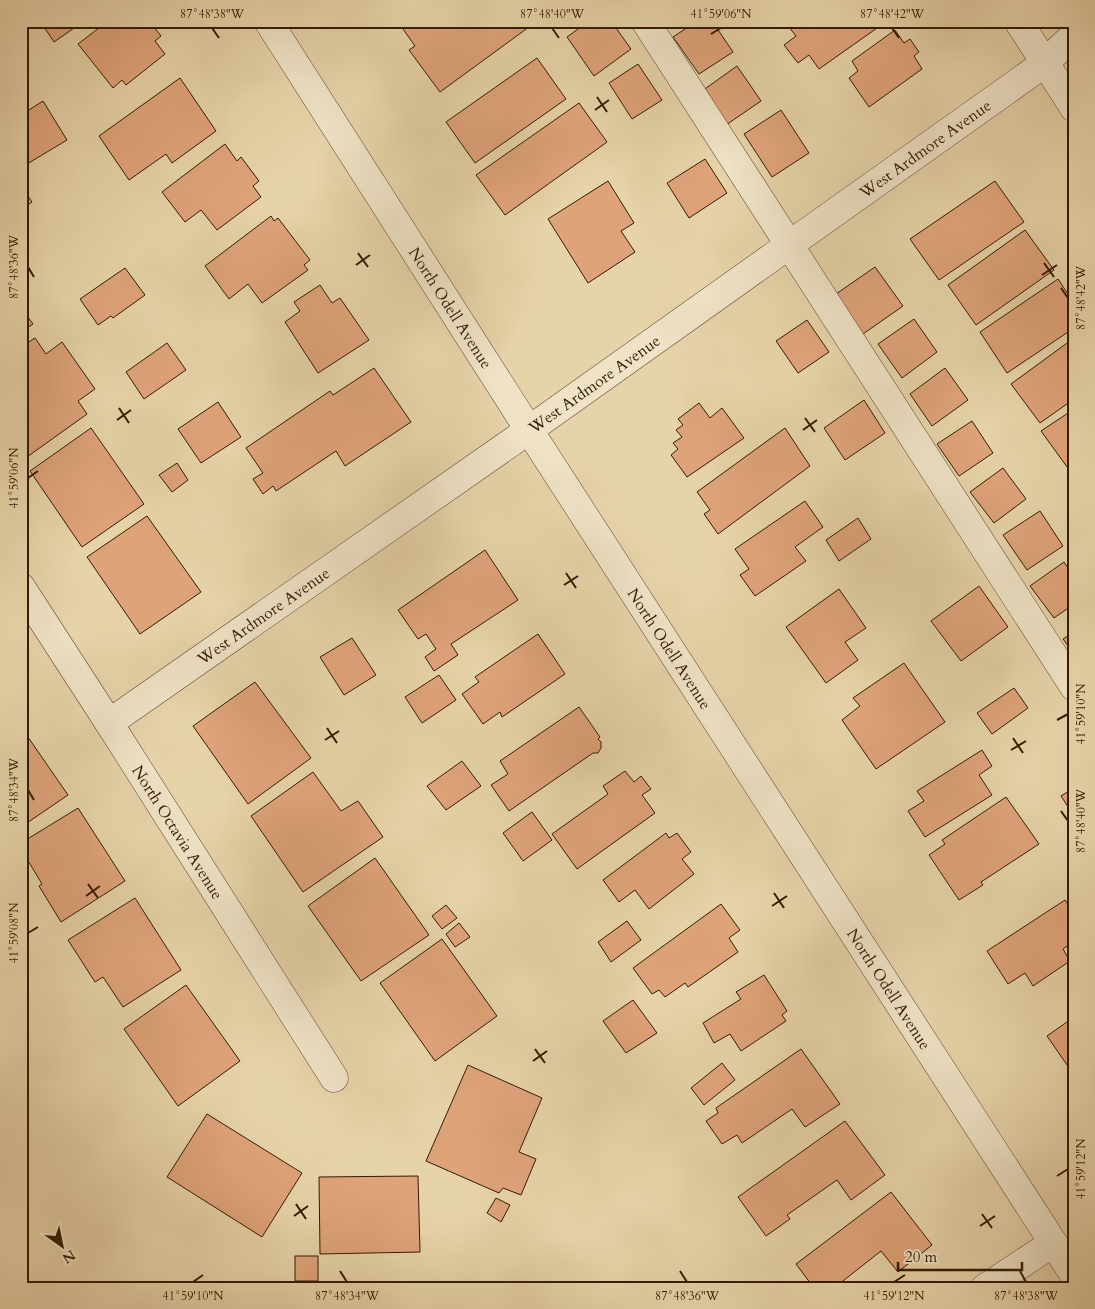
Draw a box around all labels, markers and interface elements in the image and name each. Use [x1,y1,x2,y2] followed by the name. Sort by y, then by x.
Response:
[180,6,245,22] text: 87°48'38"W
[520,6,585,22] text: 87°48'40"W
[691,6,752,22] text: 41°59'06"N
[860,6,925,22] text: 87°48'42"W
[854,95,996,204] street label: West Ardmore Avenue
[6,234,22,299] text: 87°48'36"W
[403,243,497,373] street label: North Odell Avenue
[1073,265,1089,330] text: 87°48'42"W
[524,330,665,440] street label: West Ardmore Avenue
[6,447,22,508] text: 41°59'06"N
[192,562,334,671] street label: West Ardmore Avenue
[622,584,716,714] street label: North Odell Avenue
[1073,683,1089,744] text: 41°59'10"N
[6,757,22,822] text: 87°48'34"W
[126,761,228,904] street label: North Octavia Avenue
[1073,788,1089,853] text: 87°48'40"W
[6,902,22,963] text: 41°59'08"N
[841,924,936,1054] street label: North Odell Avenue
[1073,1138,1089,1199] text: 41°59'12"N
[38,1222,88,1272] north arrow
[898,1239,1021,1271] scale bar
[59,1245,79,1268] text: N
[905,1247,937,1267] text: 20 m
[163,1288,224,1304] text: 41°59'10"N
[315,1288,380,1304] text: 87°48'34"W
[655,1288,720,1304] text: 87°48'36"W
[864,1288,925,1304] text: 41°59'12"N
[994,1288,1059,1304] text: 87°48'38"W

